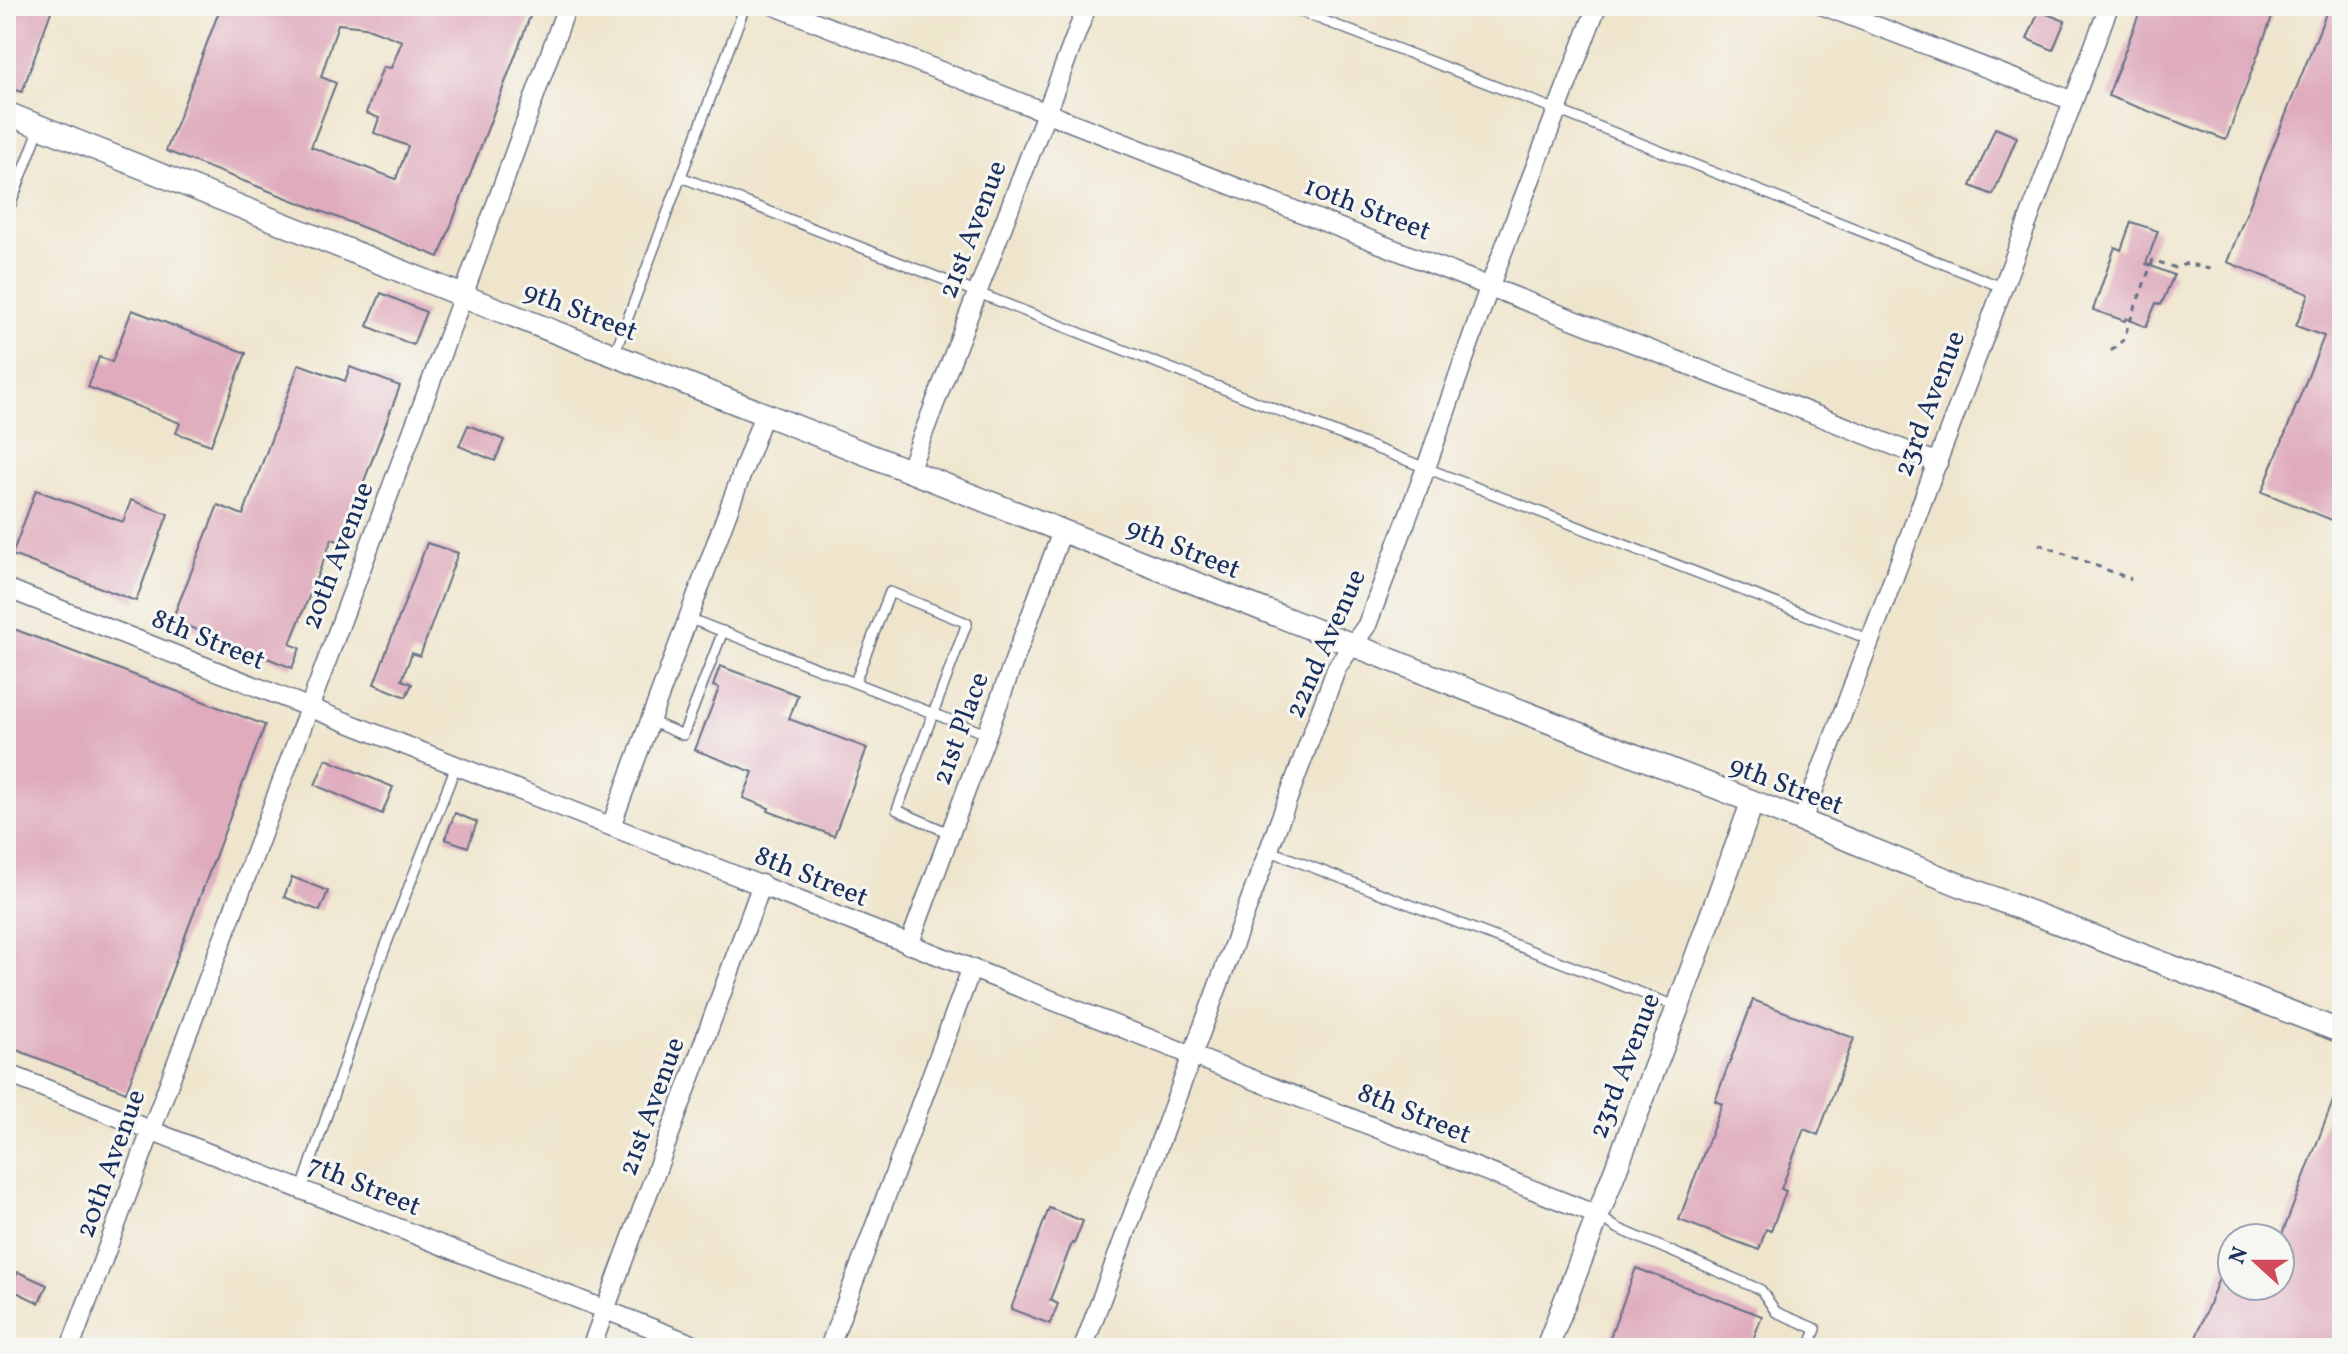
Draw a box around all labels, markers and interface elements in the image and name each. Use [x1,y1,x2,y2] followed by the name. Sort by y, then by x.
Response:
[929,155,1018,305] street label: 21st Avenue
[1298,167,1436,251] street label: 10th Street
[517,273,643,352] street label: 9th Street
[1885,325,1976,482] street label: 23rd Avenue
[292,476,384,635] street label: 20th Avenue
[1120,509,1246,590] street label: 9th Street
[1276,563,1377,725] street label: 22nd Avenue
[145,600,271,681] street label: 8th Street
[923,667,1000,791] street label: 21st Place
[1723,747,1849,826] street label: 9th Street
[748,837,874,918] street label: 8th Street
[1580,987,1671,1144] street label: 23rd Avenue
[609,1032,695,1182] street label: 21st Avenue
[1351,1074,1477,1155] street label: 8th Street
[66,1084,156,1243] street label: 20th Avenue
[302,1146,427,1227] street label: 7th Street
[2216,1222,2296,1302] north arrow
[2222,1243,2257,1269] text: N

